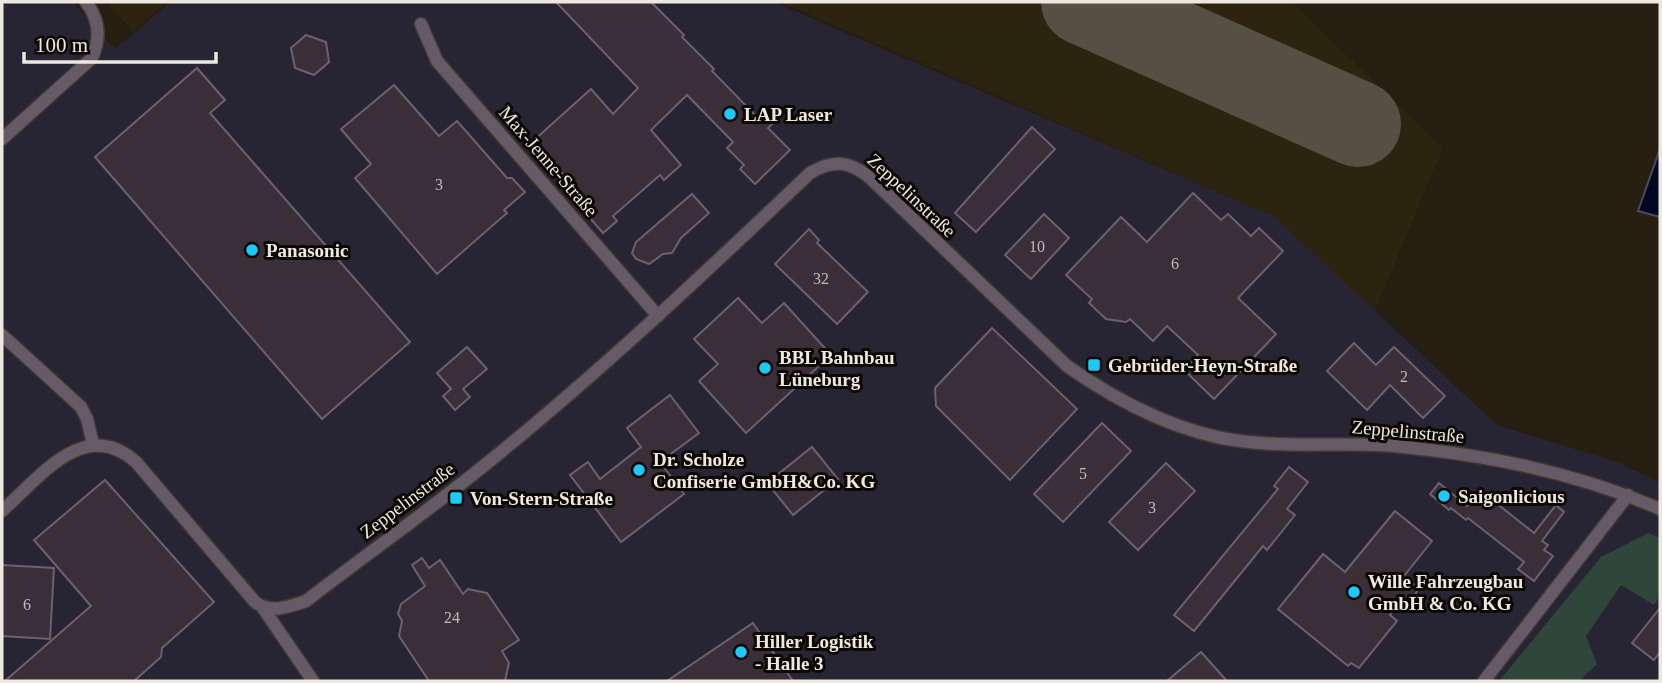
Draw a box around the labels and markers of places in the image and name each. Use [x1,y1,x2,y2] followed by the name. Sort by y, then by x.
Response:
[744,104,833,125] place label: LAP Laser
[722,106,738,122] marker: LAP Laser
[266,240,348,261] place label: Panasonic
[244,242,260,258] marker: Panasonic
[779,347,895,390] place label: BBL Bahnbau Lüneburg
[1108,355,1297,376] place label: Gebrüder-Heyn-Straße
[1086,357,1102,373] marker: Gebrüder-Heyn-Straße
[757,360,773,376] marker: BBL Bahnbau Lüneburg
[653,449,875,492] place label: Dr. Scholze Confiserie GmbH&Co. KG
[631,462,647,478] marker: Dr. Scholze Confiserie GmbH&Co. KG
[1458,486,1565,507] place label: Saigonlicious
[470,488,613,509] place label: Von-Stern-Straße
[1436,488,1452,504] marker: Saigonlicious
[448,490,464,506] marker: Von-Stern-Straße
[1368,571,1524,614] place label: Wille Fahrzeugbau GmbH & Co. KG
[1346,584,1362,600] marker: Wille Fahrzeugbau GmbH & Co. KG
[755,631,874,674] place label: Hiller Logistik - Halle 3
[733,644,749,660] marker: Hiller Logistik - Halle 3

